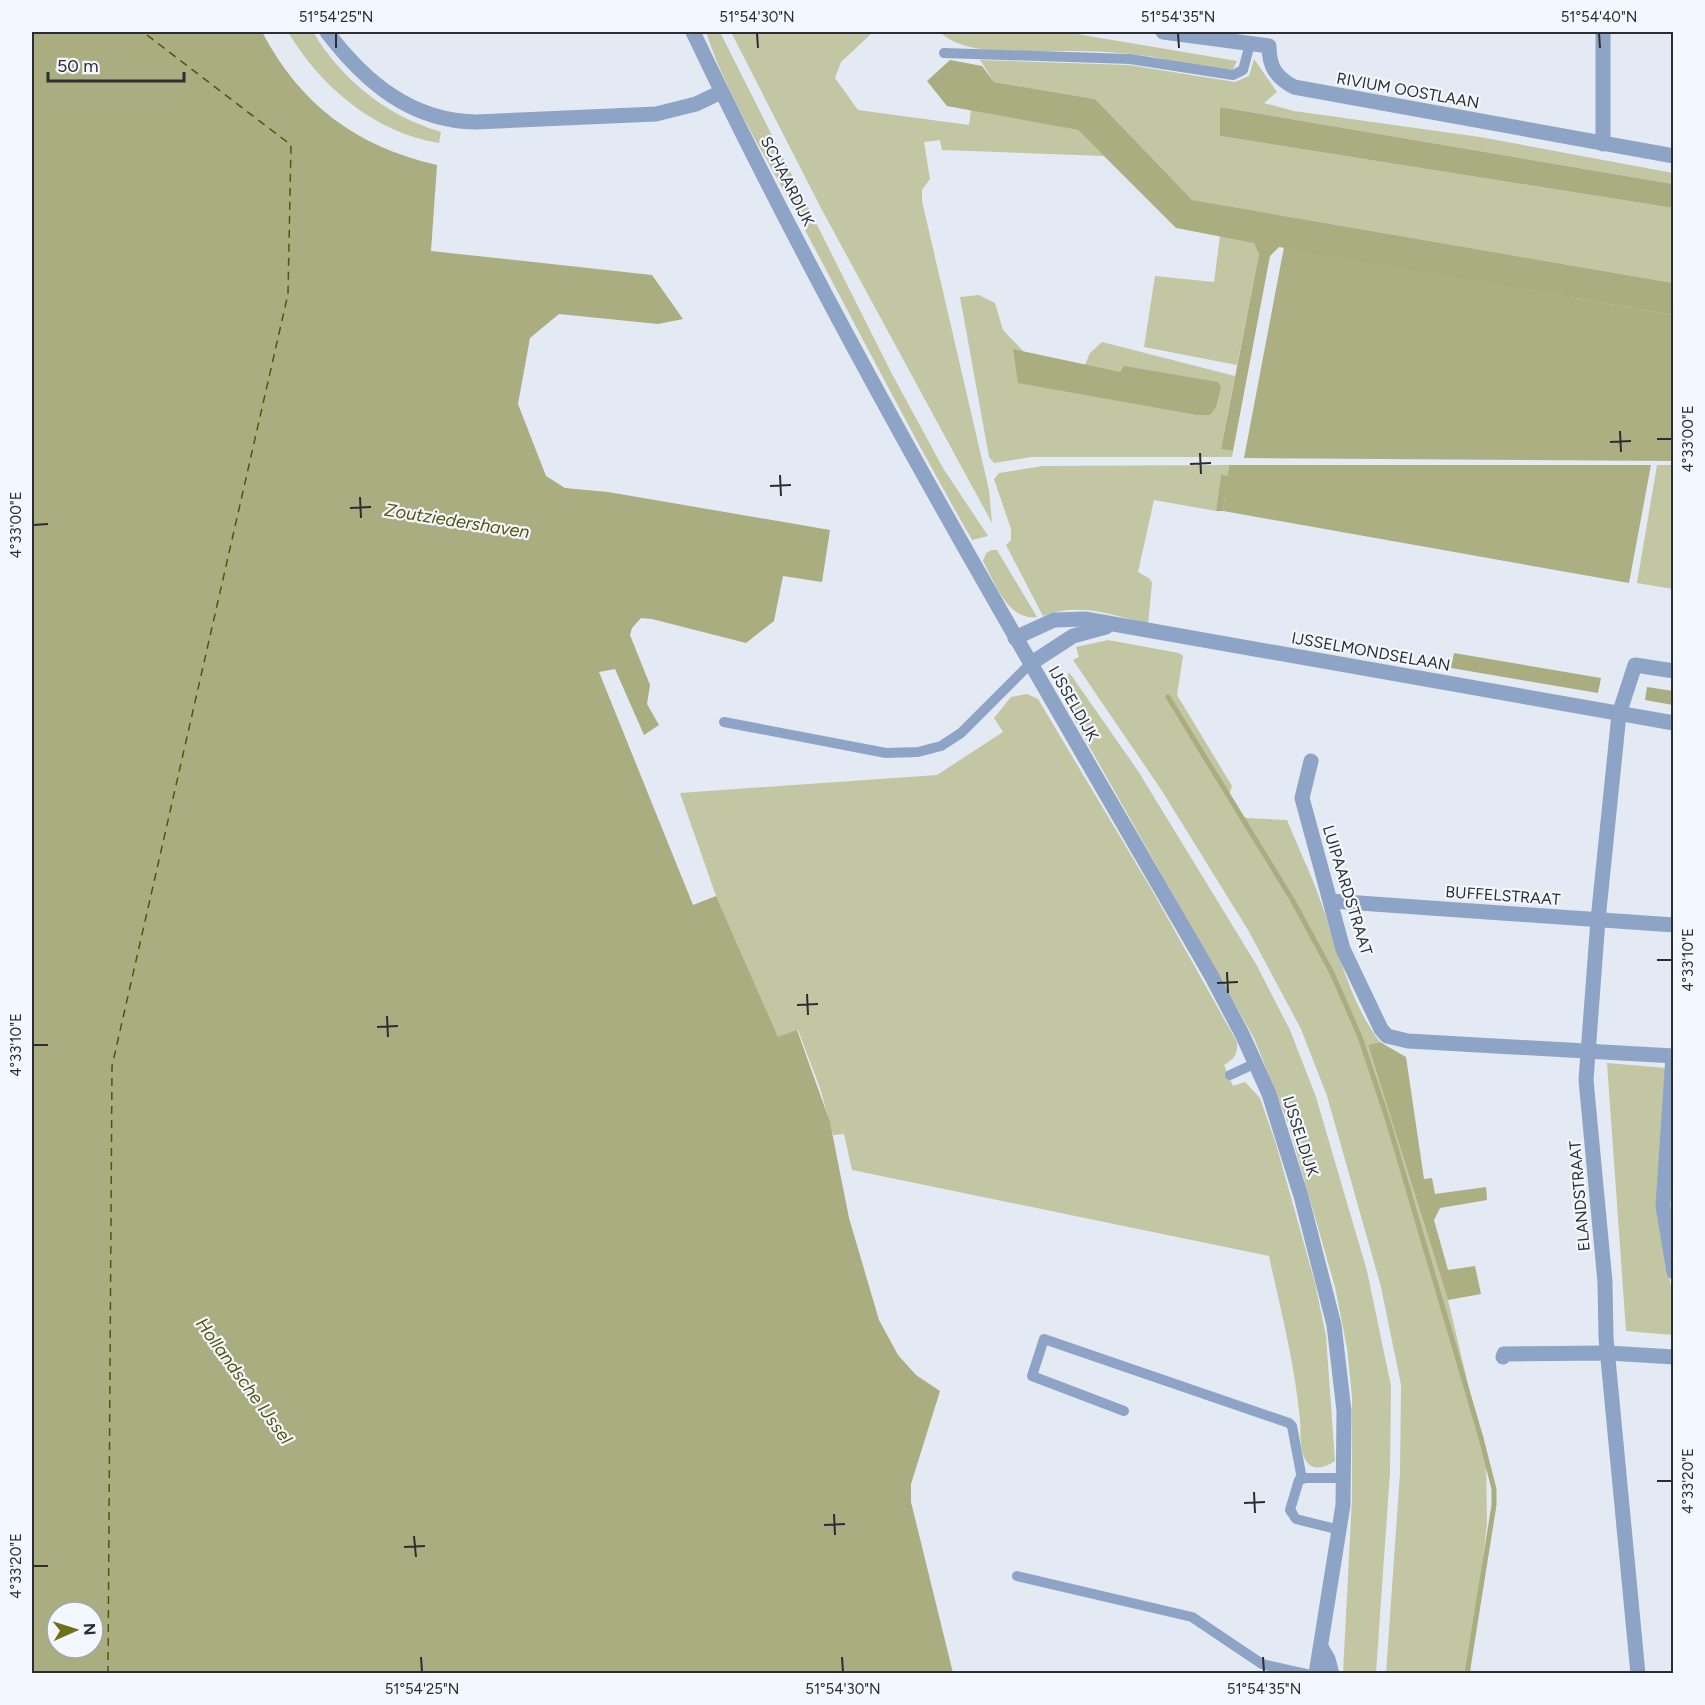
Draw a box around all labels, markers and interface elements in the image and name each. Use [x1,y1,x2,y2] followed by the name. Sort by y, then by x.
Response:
[299,8,373,26] text: 51°54'25"N
[719,8,795,26] text: 51°54'30"N
[1141,8,1215,26] text: 51°54'35"N
[1561,8,1637,26] text: 51°54'40"N
[48,45,184,83] scale bar
[57,55,99,77] text: 50 m
[1335,69,1481,112] street label: RIVIUM OOSTLAAN
[757,133,818,230] street label: SCHAARDIJK
[1679,405,1697,473] text: 4°33'00"E
[7,491,25,559] text: 4°33'00"E
[383,499,531,543] water label: Zoutziedershaven
[1290,628,1452,675] street label: IJSSELMONDSELAAN
[1044,662,1103,744] street label: IJSSELDIJK
[1319,823,1376,958] street label: LUIPAARDSTRAAT
[1445,882,1561,909] street label: BUFFELSTRAAT
[1679,928,1697,992] text: 4°33'10"E
[7,1013,25,1077] text: 4°33'10"E
[1279,1094,1323,1179] street label: IJSSELDIJK
[1565,1140,1594,1252] street label: ELANDSTRAAT
[191,1314,298,1449] water label: Hollandsche IJssel
[1679,1448,1697,1514] text: 4°33'20"E
[7,1533,25,1599] text: 4°33'20"E
[45,1600,105,1660] north arrow
[80,1623,99,1636] text: N
[385,1680,459,1698] text: 51°54'25"N
[805,1680,881,1698] text: 51°54'30"N
[1227,1680,1301,1698] text: 51°54'35"N

